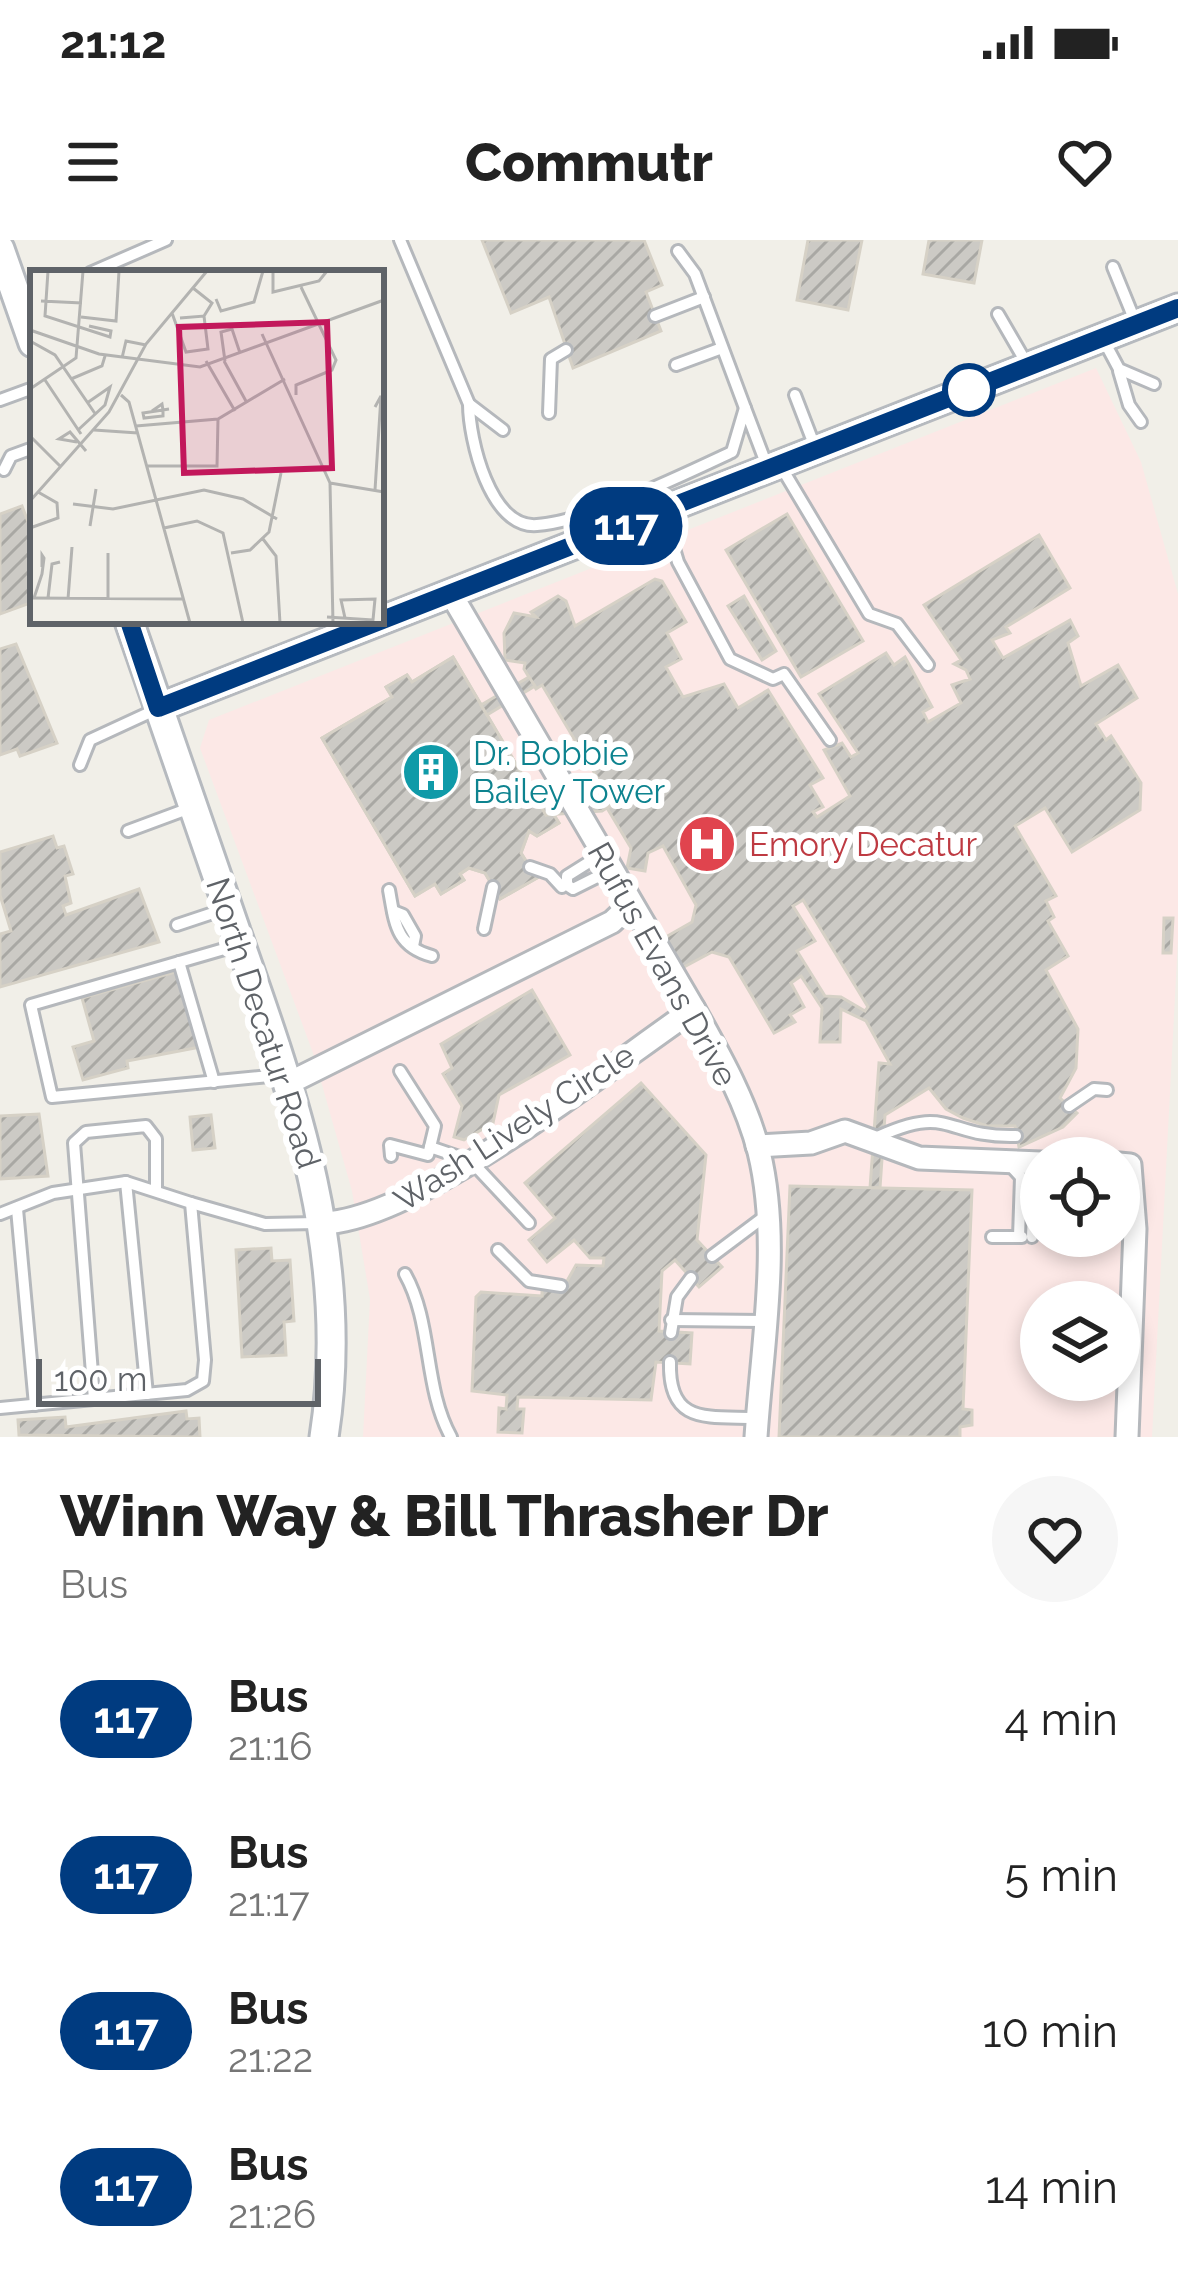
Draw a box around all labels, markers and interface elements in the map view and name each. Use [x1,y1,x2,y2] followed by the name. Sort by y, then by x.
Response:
[60,16,166,69] text: 21:12
[60,129,126,195] icon: menu
[1052,129,1118,195] icon: heart
[465,130,713,194] text: Commutr
[30,270,384,624] inset map
[944,365,994,415] unlabelled marker
[557,487,695,565] line badge: 117
[593,501,659,550] text: 117
[473,734,666,811] place label: Dr. Bobbie Bailey Tower
[400,741,462,803] building icon: Dr. Bobbie Bailey Tower
[676,813,738,875] hospital icon: Emory Decatur
[749,825,977,864] place label: Emory Decatur
[579,836,746,1093] street label: Rufus Evans Drive
[198,873,329,1173] street label: North Decatur Road
[387,1035,642,1220] street label: Wash Lively Circle
[1020,1137,1140,1401] map controls
[1020,1137,1140,1257] button: locate
[1020,1281,1140,1401] button: layers
[36,1353,321,1406] scale bar
[54,1360,147,1399] text: 100 m
[992,1476,1118,1602] button: heart
[60,1482,829,1549] text: Winn Way & Bill Thrasher Dr
[60,1561,128,1607] text: Bus
[228,1670,309,1723] text: Bus
[1005,1693,1118,1746] text: 4 min
[93,1694,159,1743] text: 117
[228,1723,313,1769] text: 21:16
[228,1826,309,1879] text: Bus
[1005,1849,1118,1902] text: 5 min
[93,1850,159,1899] text: 117
[228,1879,310,1925] text: 21:17
[228,1982,309,2035] text: Bus
[982,2005,1118,2058] text: 10 min
[93,2006,159,2055] text: 117
[228,2035,313,2081] text: 21:22
[228,2138,309,2191] text: Bus
[985,2161,1118,2214] text: 14 min
[93,2162,159,2211] text: 117
[228,2191,316,2237] text: 21:26

